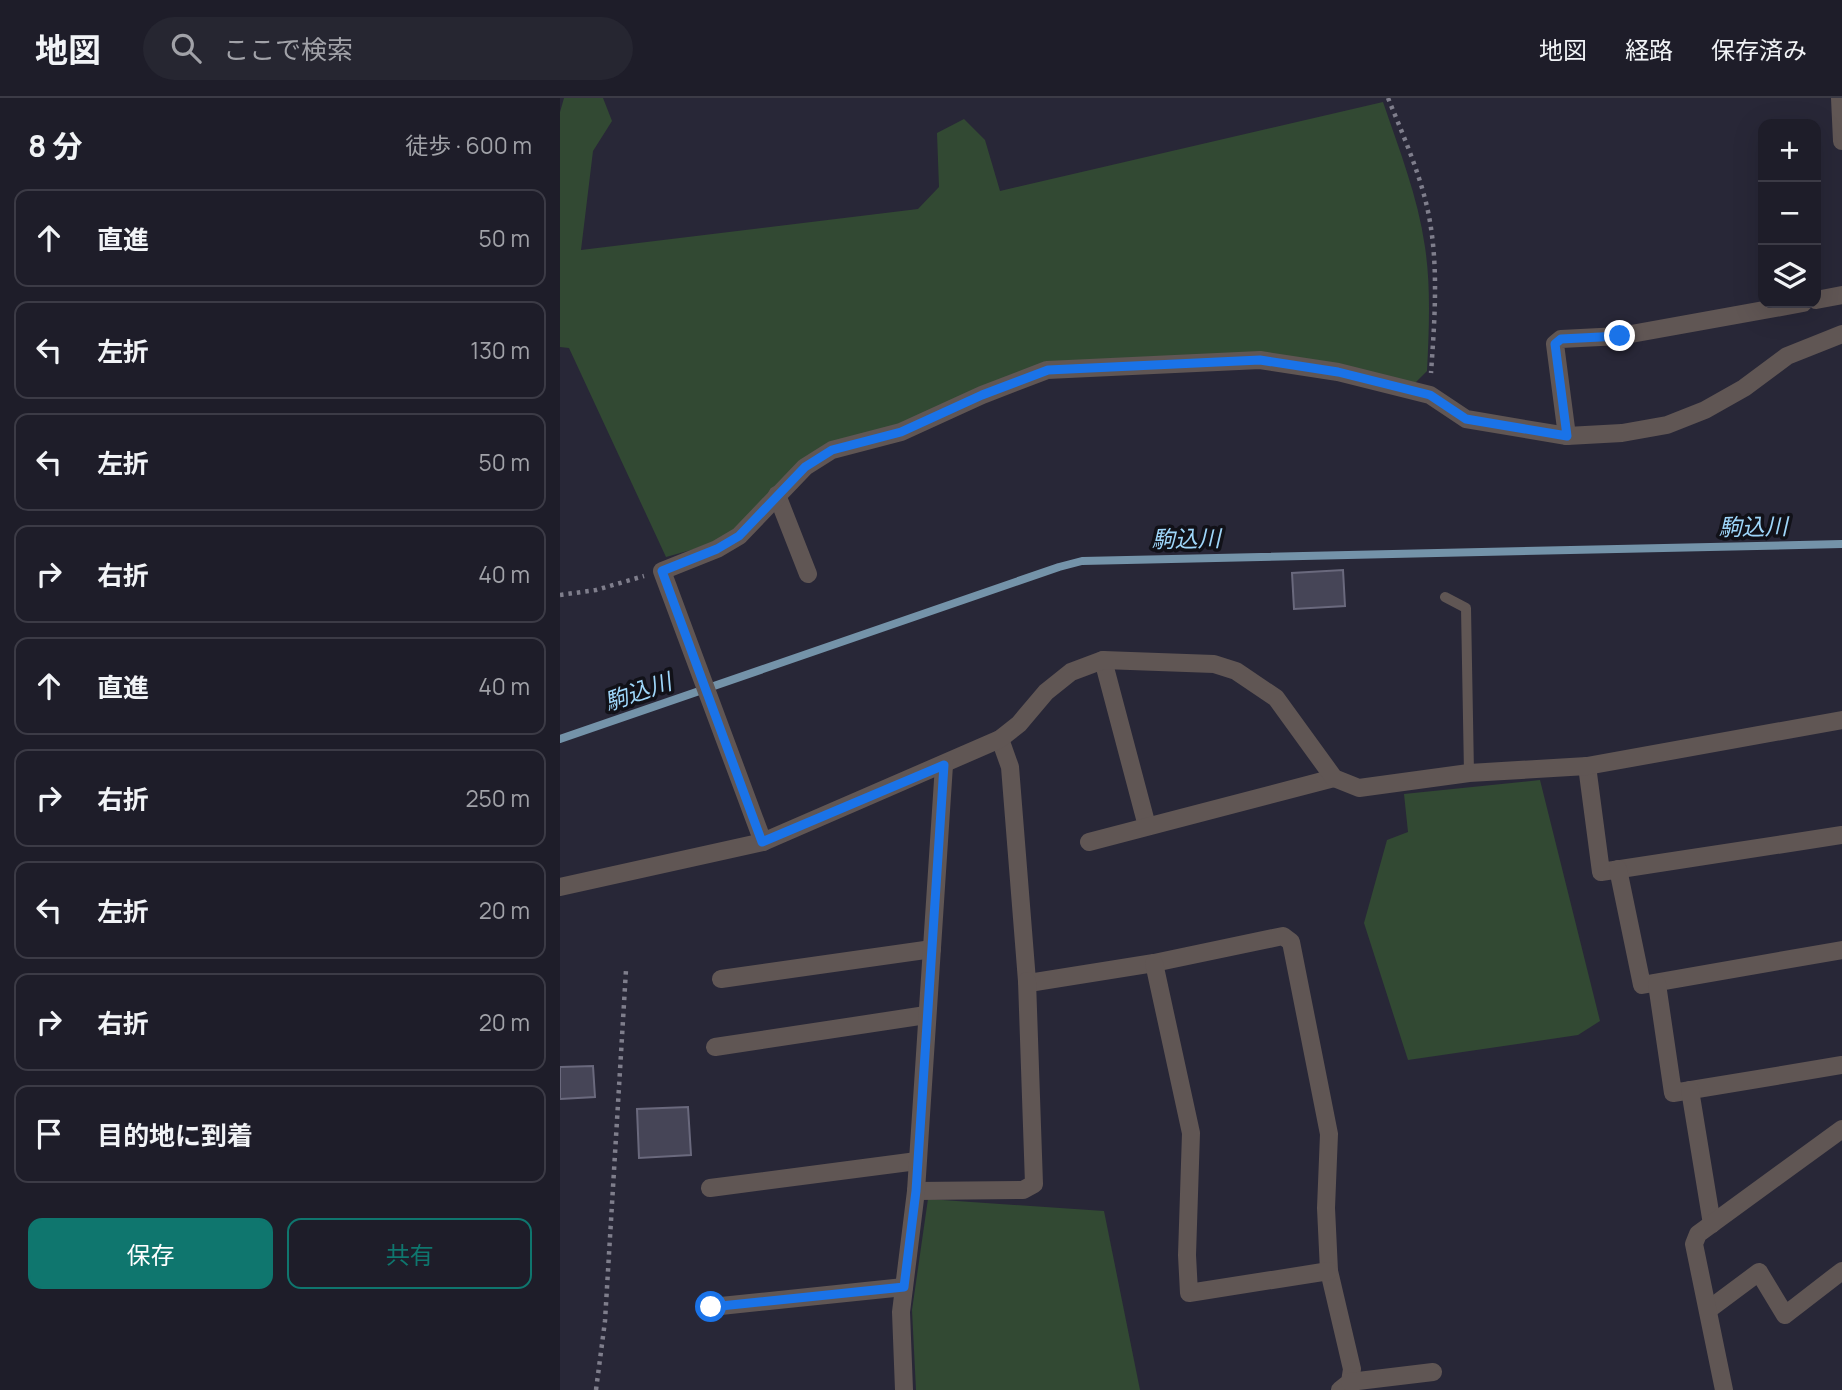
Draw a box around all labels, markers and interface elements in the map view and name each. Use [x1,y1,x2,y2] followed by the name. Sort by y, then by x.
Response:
[143,17,633,80] search box
[35,27,101,72] text: 地図
[167,29,205,67] icon: search
[223,31,353,67] text: ここで検索
[1539,33,1587,66] text: 地図
[1625,33,1673,66] text: 経路
[1711,33,1807,66] text: 保存済み
[1758,119,1821,308] map controls
[1758,119,1821,182] button: +
[28,125,82,166] text: 8 分
[405,129,532,161] text: 徒歩 · 600 m
[1758,182,1821,245] button: −
[30,219,68,257] icon: ahead
[97,221,149,257] text: 直進
[479,222,530,254] text: 50 m
[1758,245,1821,308] button: layers
[1604,320,1635,351] route end
[30,331,68,369] icon: left
[97,333,149,369] text: 左折
[470,334,530,366] text: 130 m
[30,443,68,481] icon: left
[97,445,149,481] text: 左折
[479,446,530,478] text: 50 m
[1718,509,1791,543] water label: 駒込川
[1151,521,1224,555] water label: 駒込川
[30,555,68,593] icon: right
[97,557,149,593] text: 右折
[478,558,530,590] text: 40 m
[600,664,678,717] water label: 駒込川
[30,667,68,705] icon: ahead
[97,669,149,705] text: 直進
[478,670,530,702] text: 40 m
[30,779,68,817] icon: right
[97,781,149,817] text: 右折
[465,782,530,814] text: 250 m
[30,891,68,929] icon: left
[97,893,149,929] text: 左折
[479,894,530,926] text: 20 m
[30,1003,68,1041] icon: right
[97,1005,149,1041] text: 右折
[479,1006,530,1038] text: 20 m
[30,1115,68,1153] icon: arrive
[97,1117,253,1153] text: 目的地に到着
[28,1218,273,1289] button: 保存
[287,1218,532,1289] button: 共有
[695,1291,726,1322] route start

